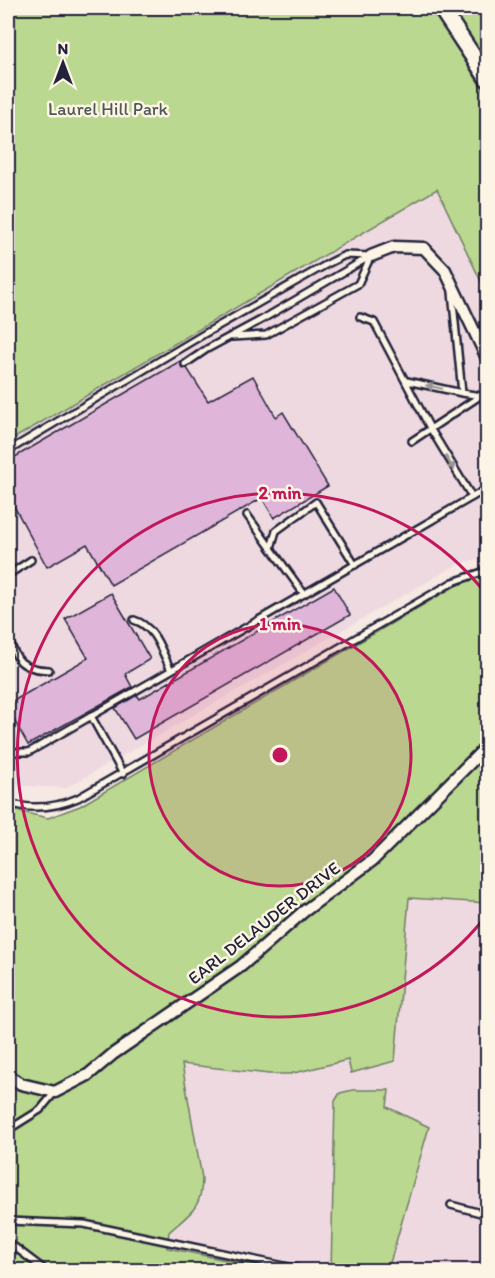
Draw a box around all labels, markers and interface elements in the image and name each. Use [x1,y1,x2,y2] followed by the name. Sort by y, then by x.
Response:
[33,33,93,93] north arrow
[58,39,68,58] text: N
[48,98,169,120] park label: Laurel Hill Park
[425,382,444,391] one-way arrow
[445,455,456,471] one-way arrow
[259,482,302,504] text: 2 min
[259,613,301,635] text: 1 min
[270,745,290,765] centre of rings
[184,857,344,989] street label: EARL DELAUDER DRIVE

